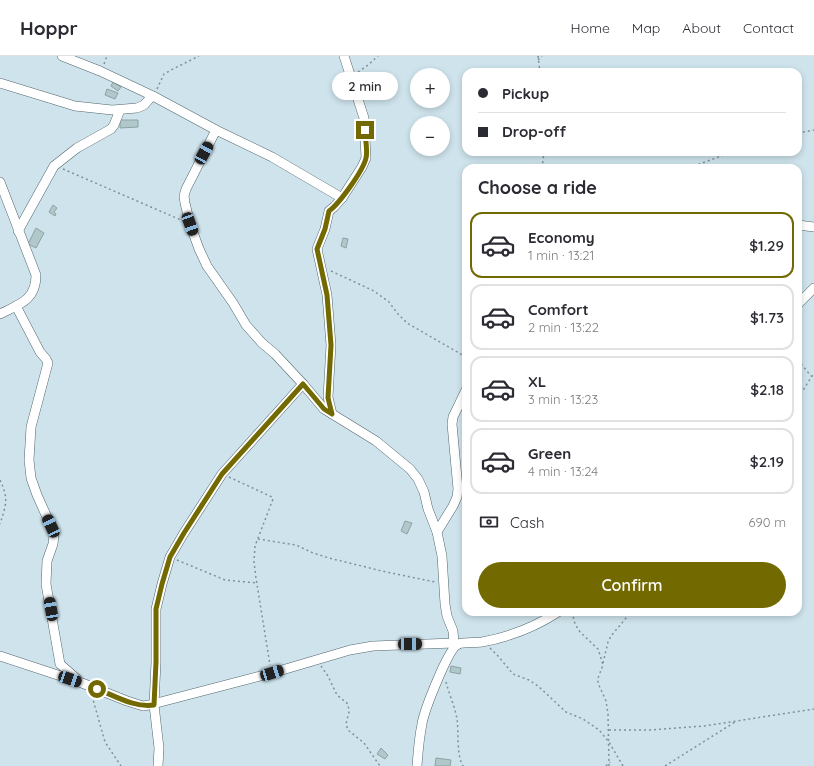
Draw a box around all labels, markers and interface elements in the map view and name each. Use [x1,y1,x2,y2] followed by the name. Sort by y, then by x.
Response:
[20,16,78,40] text: Hoppr
[571,19,610,37] text: Home
[632,19,660,37] text: Map
[682,19,721,37] text: About
[743,19,794,37] text: Contact
[410,68,450,156] map controls
[410,68,450,108] button: +
[332,72,398,100] callout: 2 min
[348,78,382,94] text: 2 min
[502,84,549,103] text: Pickup
[410,116,450,156] button: −
[356,121,374,139] route end
[502,122,566,141] text: Drop-off
[193,140,215,166] car
[478,176,597,199] text: Choose a ride
[180,211,200,237] car
[480,227,516,263] icon: car
[528,228,595,247] text: Economy
[749,236,784,255] text: $1.29
[528,247,594,263] text: 1 min · 13:21
[480,299,516,335] icon: car
[528,300,589,319] text: Comfort
[750,308,784,327] text: $1.73
[528,319,599,335] text: 2 min · 13:22
[480,371,516,407] icon: car
[528,372,546,391] text: XL
[750,380,784,399] text: $2.18
[528,391,598,407] text: 3 min · 13:23
[480,443,516,479] icon: car
[528,444,571,463] text: Green
[750,452,784,471] text: $2.19
[528,463,598,479] text: 4 min · 13:24
[478,511,500,533] icon: cash
[40,513,62,539] car
[510,513,544,532] text: Cash
[749,514,786,530] text: 690 m
[478,562,786,608] button: Confirm
[43,596,59,622] car
[398,638,422,650] car
[259,664,285,682] car
[57,669,83,689] car
[88,680,106,698] route start

